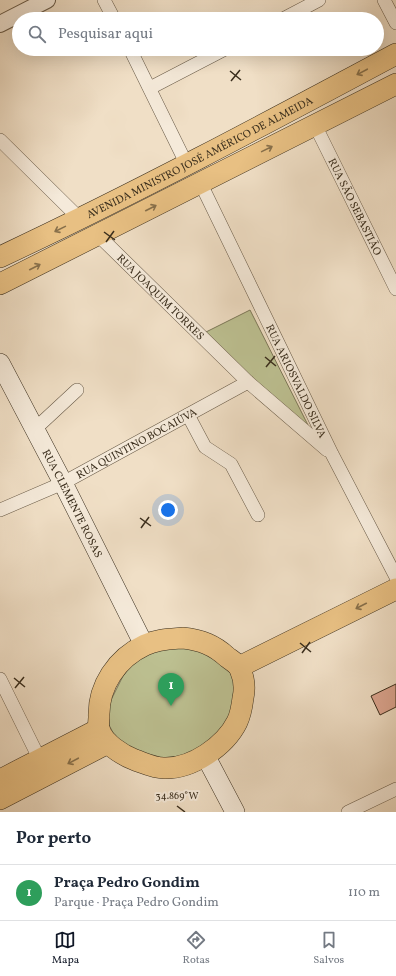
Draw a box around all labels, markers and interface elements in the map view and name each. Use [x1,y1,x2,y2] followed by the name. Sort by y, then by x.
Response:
[12,12,384,56] search box
[26,23,48,45] icon: search
[58,24,153,45] text: Pesquisar aqui
[356,69,368,76] one-way arrow
[84,94,316,223] street label: AVENIDA MINISTRO JOSÉ AMÉRICO DE ALMEIDA
[260,145,272,152] one-way arrow
[324,156,384,258] street label: RUA SÃO SEBASTIÃO
[144,203,156,211] one-way arrow
[54,226,66,233] one-way arrow
[113,251,207,344] street label: RUA JOAQUIM TORRES
[28,263,40,270] one-way arrow
[261,322,329,441] street label: RUA ARIOSVALDO SILVA
[74,405,200,483] street label: RUA QUINTINO BOCAIÚVA
[38,447,105,561] street label: RUA CLEMENTE ROSAS
[158,500,178,520] your location
[355,603,367,610] one-way arrow
[158,673,184,706] pin: 1
[67,758,79,765] one-way arrow
[156,789,198,803] text: 34.869°W
[16,827,91,850] text: Por perto
[54,873,200,894] text: Praça Pedro Gondim
[26,884,32,902] text: 1
[348,884,380,902] text: 110 m
[54,894,219,912] text: Parque · Praça Pedro Gondim
[52,929,79,968] tab: Mapa
[183,929,210,968] tab: Rotas
[313,929,344,968] tab: Salvos

